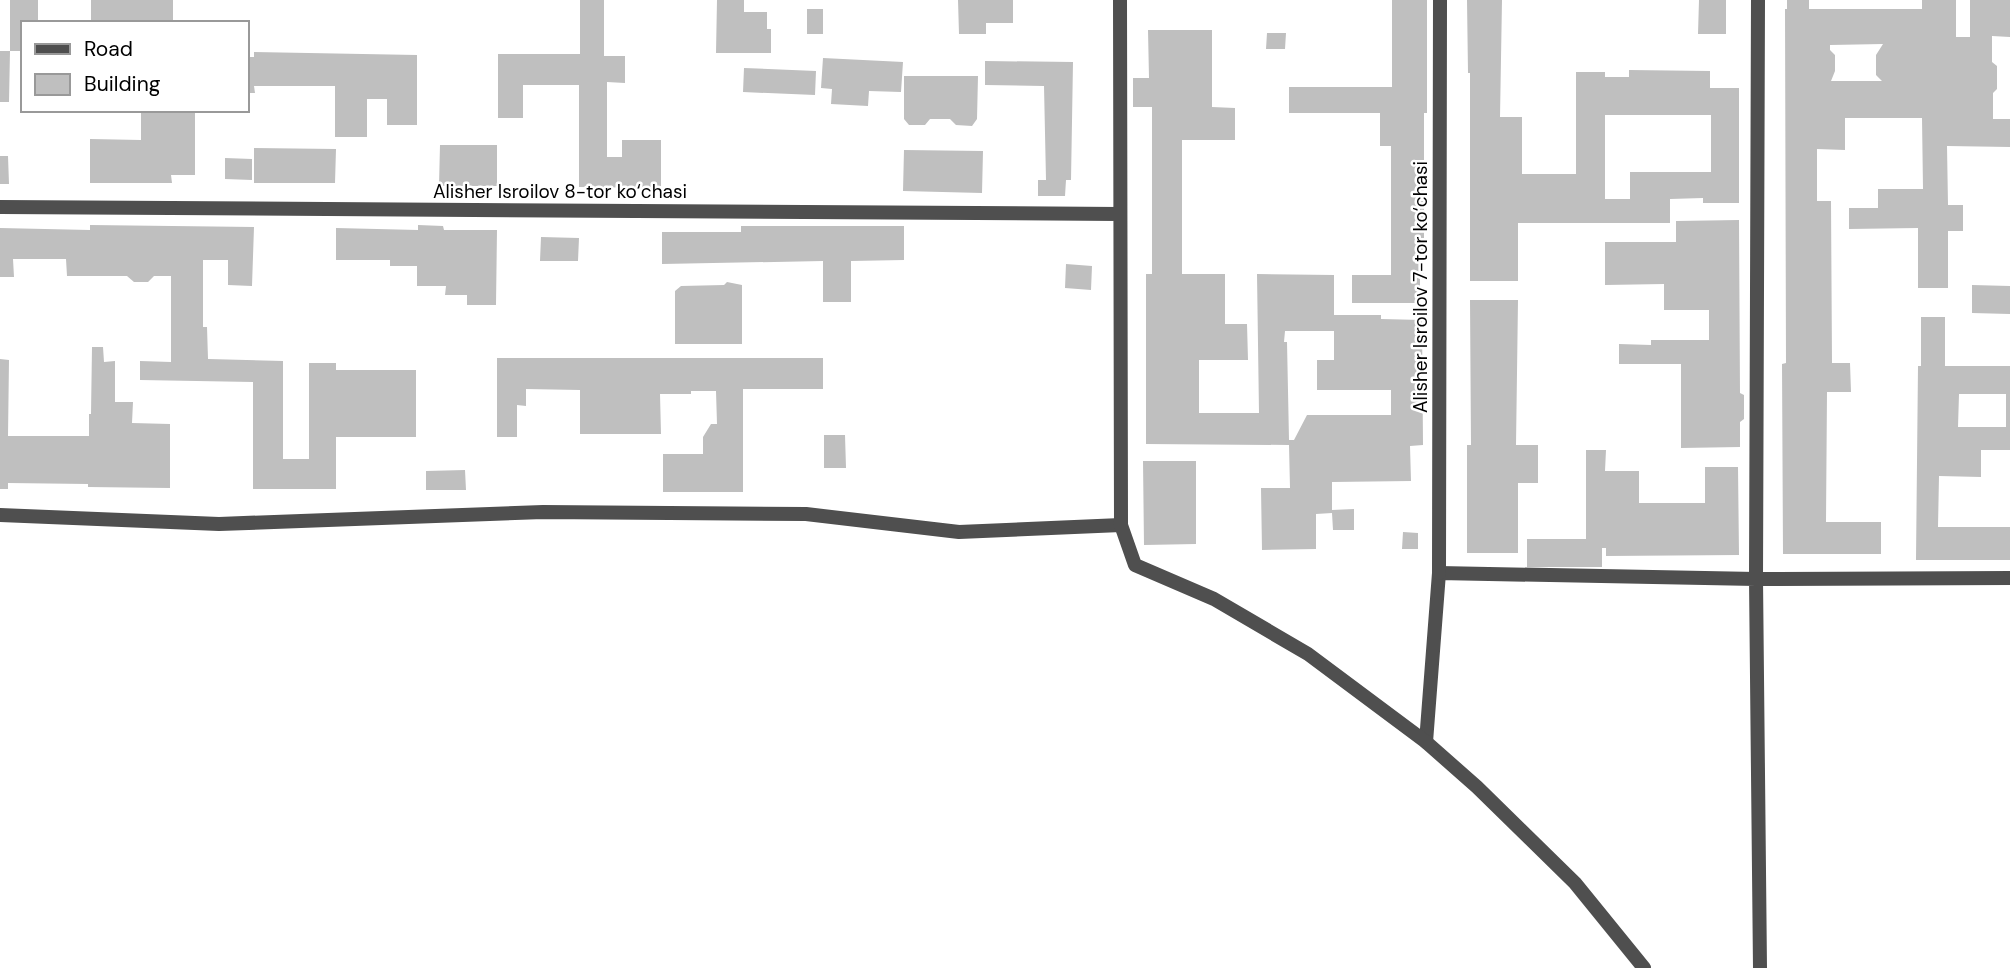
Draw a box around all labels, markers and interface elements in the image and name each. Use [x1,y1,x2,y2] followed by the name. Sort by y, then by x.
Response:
[21,21,248,112] legend
[84,35,133,63] text: Road
[84,70,161,98] text: Building
[1408,161,1433,413] street label: Alisher Isroilov 7-tor ko‘chasi
[433,179,687,204] street label: Alisher Isroilov 8-tor ko‘chasi

